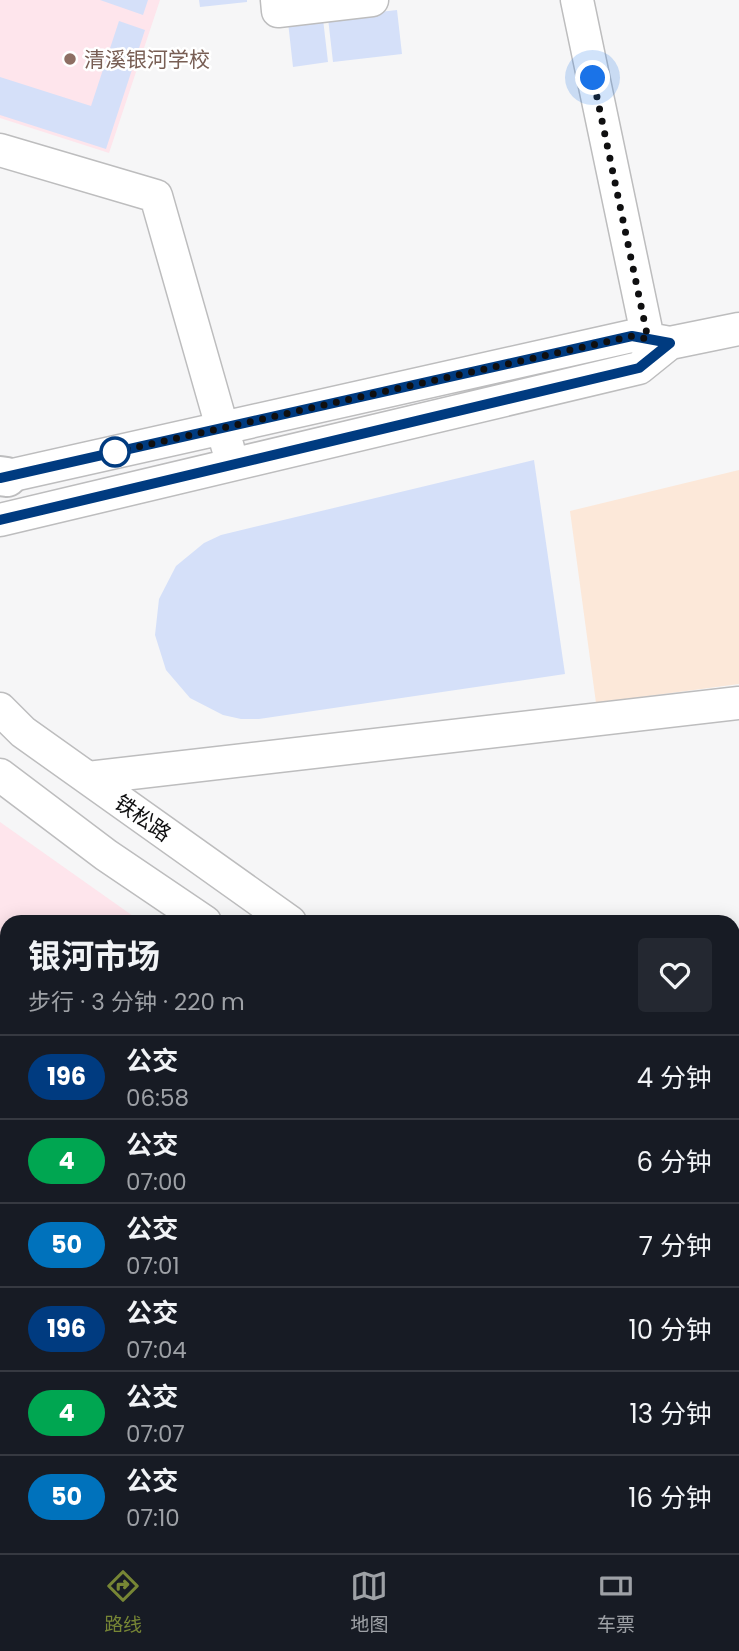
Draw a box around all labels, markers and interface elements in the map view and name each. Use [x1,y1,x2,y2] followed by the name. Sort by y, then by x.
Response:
[84,45,210,74] place label: 清溪银河学校
[62,51,78,67] marker: 清溪银河学校
[575,60,610,95] your location
[100,437,130,467] unlabelled marker
[109,788,177,848] street label: 铁松路
[28,933,160,980] text: 银河市场
[638,938,712,1012] button: heart
[28,986,245,1018] text: 步行 · 3 分钟 · 220 m
[126,1043,178,1079] text: 公交
[47,1060,86,1093] text: 196
[637,1060,712,1096] text: 4 分钟
[126,1082,189,1114] text: 06:58
[126,1127,178,1163] text: 公交
[58,1144,75,1177] text: 4
[637,1144,712,1180] text: 6 分钟
[126,1166,187,1198] text: 07:00
[126,1211,178,1247] text: 公交
[51,1228,82,1261] text: 50
[639,1228,712,1264] text: 7 分钟
[126,1250,180,1282] text: 07:01
[126,1295,178,1331] text: 公交
[47,1312,86,1345] text: 196
[628,1312,712,1348] text: 10 分钟
[126,1334,187,1366] text: 07:04
[126,1379,178,1415] text: 公交
[58,1396,75,1429] text: 4
[629,1396,712,1432] text: 13 分钟
[126,1418,185,1450] text: 07:07
[126,1463,178,1499] text: 公交
[51,1480,82,1513] text: 50
[628,1480,712,1516] text: 16 分钟
[126,1502,180,1534] text: 07:10
[104,1567,142,1639] tab: 路线
[350,1567,389,1639] tab: 地图
[597,1567,635,1639] tab: 车票

